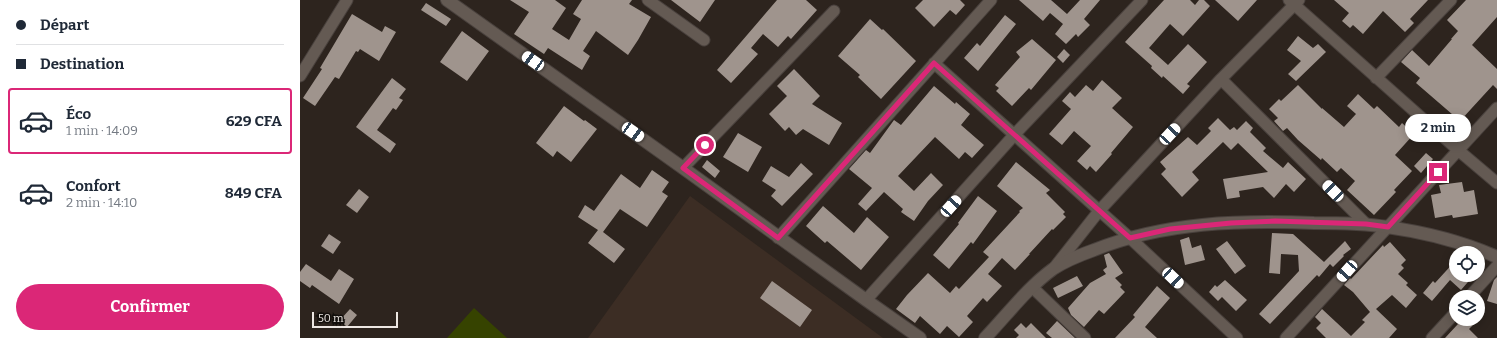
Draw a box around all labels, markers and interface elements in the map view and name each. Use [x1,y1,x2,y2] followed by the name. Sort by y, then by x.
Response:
[40,16,89,34] text: Départ
[520,49,546,73] car
[40,55,124,73] text: Destination
[18,103,54,139] icon: car
[66,105,91,123] text: Éco
[226,112,282,130] text: 629 CFA
[1405,114,1471,142] callout: 2 min
[620,120,646,144] car
[1421,120,1455,135] text: 2 min
[1157,121,1183,147] car
[66,123,138,138] text: 1 min · 14:09
[696,136,714,154] route start
[1429,163,1447,181] route end
[18,175,54,211] icon: car
[66,177,121,195] text: Confort
[1320,178,1346,204] car
[225,184,282,202] text: 849 CFA
[939,193,963,219] car
[66,195,137,210] text: 2 min · 14:10
[1449,246,1485,326] map controls
[1449,246,1485,282] button: locate
[1335,258,1359,284] car
[1160,265,1186,291] car
[16,284,284,330] button: Confirmer
[1449,290,1485,326] button: layers
[312,310,398,329] scale bar
[318,312,344,325] text: 50 m

